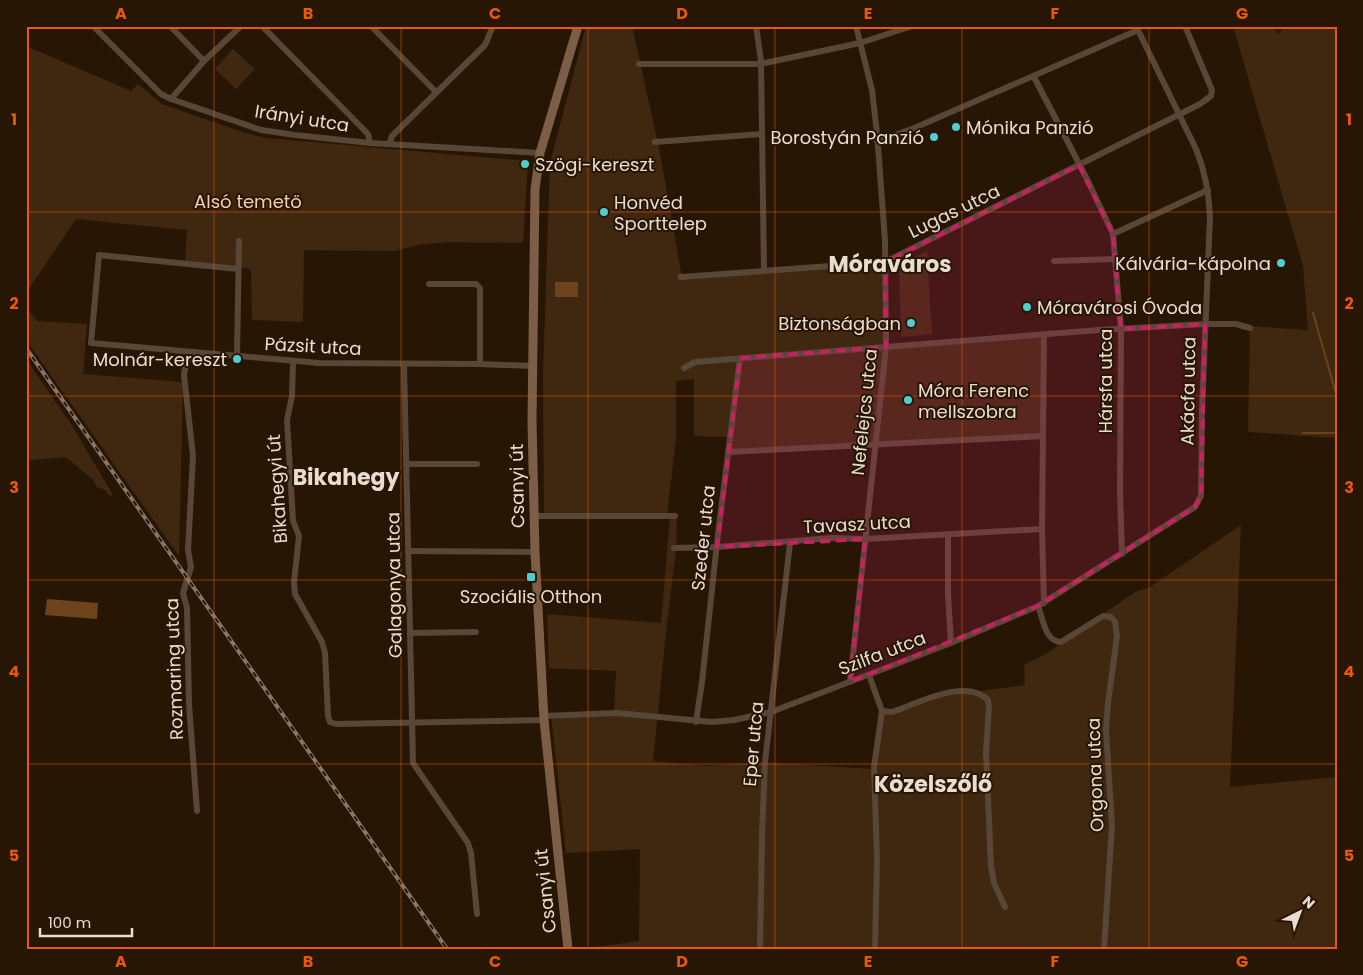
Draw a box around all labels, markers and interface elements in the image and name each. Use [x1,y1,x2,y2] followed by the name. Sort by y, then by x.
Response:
[115,2,127,25] text: A
[303,2,313,25] text: B
[489,2,501,25] text: C
[676,2,688,25] text: D
[864,2,872,25] text: E
[1051,2,1060,25] text: F
[1236,2,1248,25] text: G
[253,98,351,138] street label: Irányi utca
[11,108,17,131] text: 1
[1346,108,1352,131] text: 1
[966,115,1093,140] place label: Mónika Panzió
[950,121,962,133] marker: Mónika Panzió
[770,125,924,150] place label: Borostyán Panzió
[928,131,940,143] marker: Borostyán Panzió
[535,152,654,177] place label: Szögi-kereszt
[519,158,531,170] marker: Szögi-kereszt
[904,178,1004,244] street label: Lugas utca
[194,189,302,214] park label: Alsó temető
[614,190,707,236] place label: Honvéd Sporttelep
[598,206,610,218] marker: Honvéd Sporttelep
[829,249,951,280] district label: Móraváros
[1115,251,1271,276] place label: Kálvária-kápolna
[1275,257,1287,269] marker: Kálvária-kápolna
[9,292,19,315] text: 2
[1344,292,1354,315] text: 2
[1037,295,1202,320] place label: Móravárosi Óvoda
[1021,301,1033,313] marker: Móravárosi Óvoda
[778,311,901,336] place label: Biztonságban
[905,317,917,329] marker: Biztonságban
[1093,329,1118,433] street label: Hársfa utca
[264,331,362,361] street label: Pázsit utca
[1175,337,1201,445] street label: Akácfa utca
[93,347,227,372] place label: Molnár-kereszt
[845,347,883,477] street label: Nefelejcs utca
[231,353,243,365] marker: Molnár-kereszt
[918,378,1029,424] place label: Móra Ferenc mellszobra
[902,394,914,406] marker: Móra Ferenc mellszobra
[261,434,293,544] street label: Bikahegyi út
[504,444,530,528] street label: Csanyi út
[293,462,399,493] district label: Bikahegy
[9,476,19,499] text: 3
[1344,476,1354,499] text: 3
[685,484,721,592] street label: Szeder utca
[803,509,911,539] street label: Tavasz utca
[380,512,408,658] street label: Galagonya utca
[525,571,537,583] marker: Szociális Otthon
[460,584,602,609] place label: Szociális Otthon
[159,598,189,740] street label: Rozmaring utca
[835,625,929,681] street label: Szilfa utca
[9,660,20,683] text: 4
[1344,660,1355,683] text: 4
[737,700,769,788] street label: Eper utca
[1081,717,1109,833] street label: Orgona utca
[874,769,992,800] district label: Közelszőlő
[9,844,19,867] text: 5
[1344,844,1354,867] text: 5
[528,848,562,934] street label: Csanyi út
[1276,888,1326,938] north arrow
[1298,891,1319,913] text: N
[40,905,132,937] scale bar
[48,912,91,933] text: 100 m
[115,950,127,973] text: A
[303,950,313,973] text: B
[489,950,501,973] text: C
[676,950,688,973] text: D
[864,950,872,973] text: E
[1051,950,1060,973] text: F
[1236,950,1248,973] text: G

